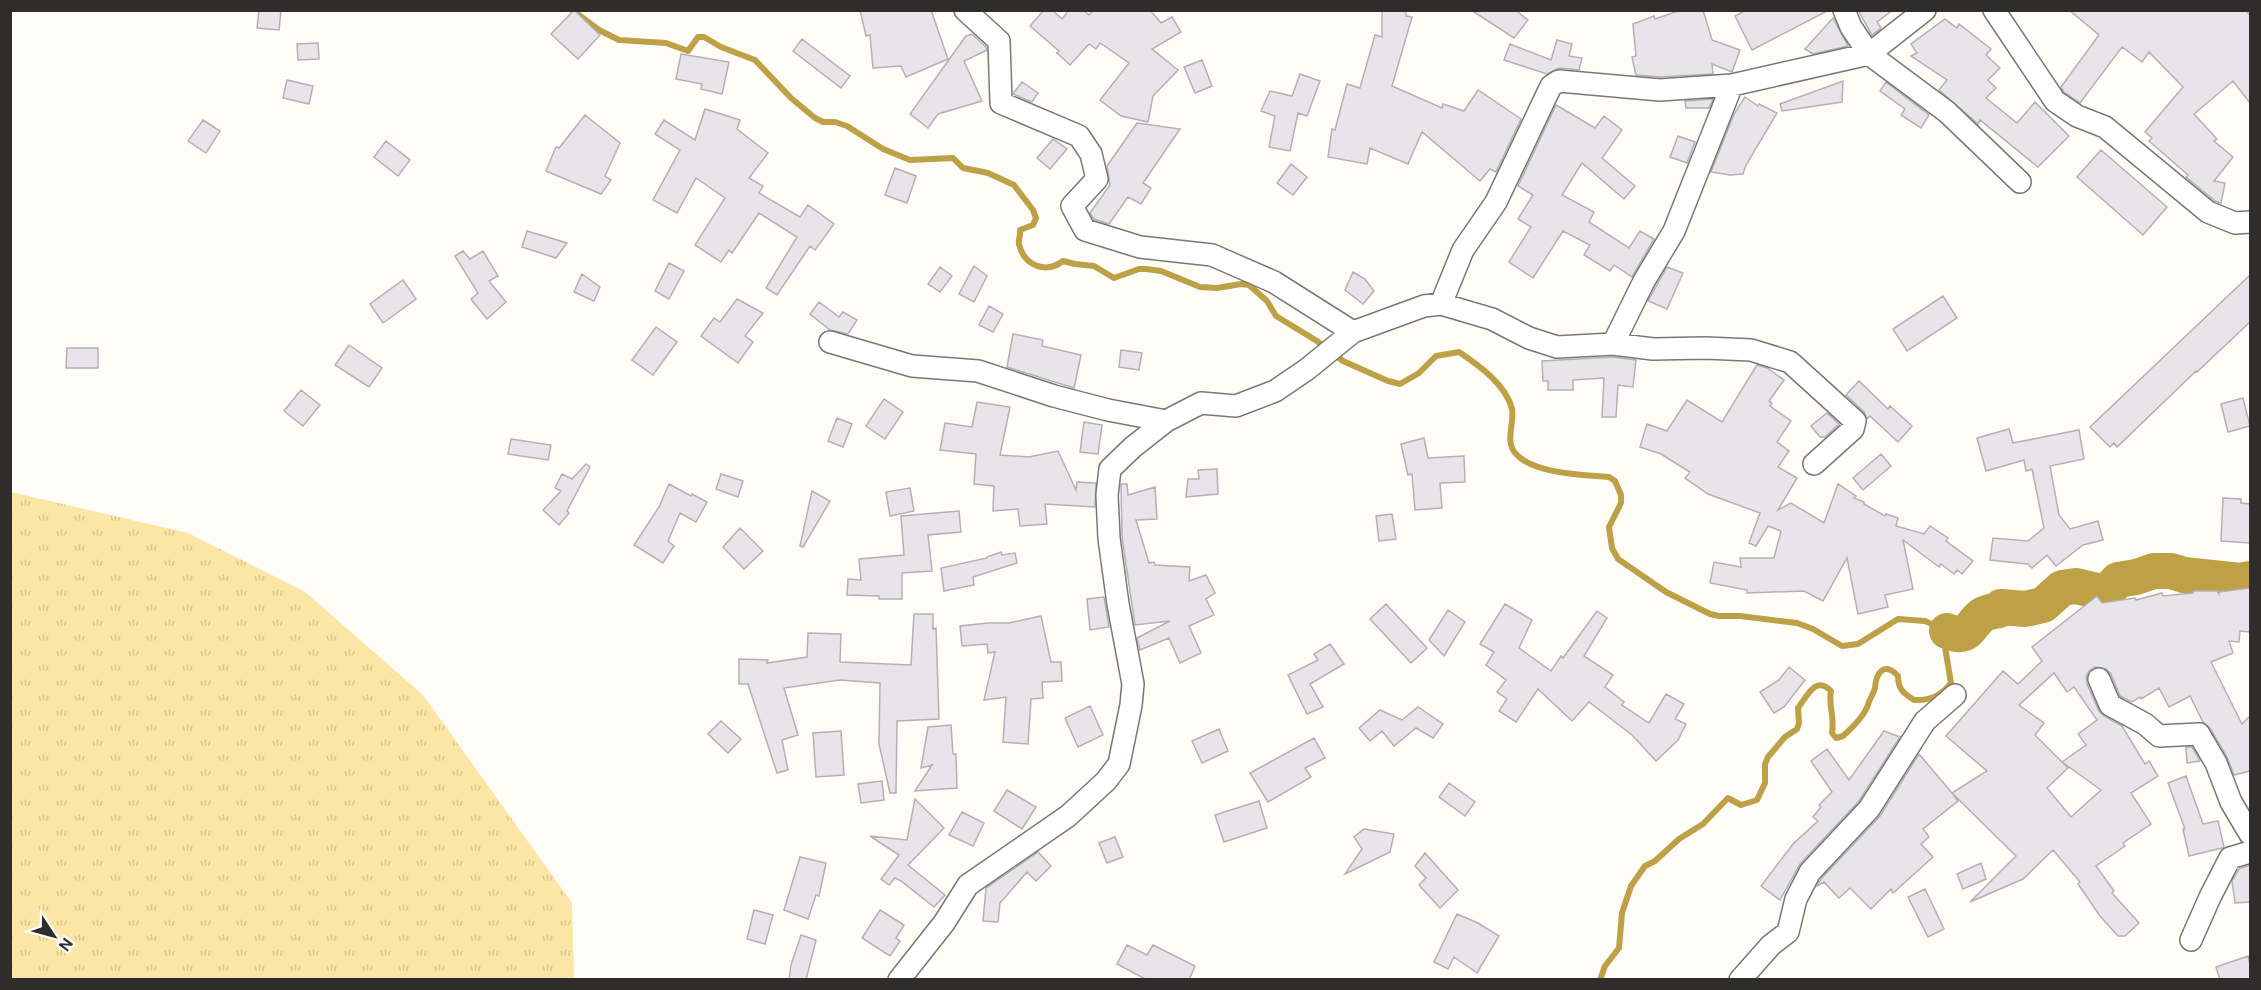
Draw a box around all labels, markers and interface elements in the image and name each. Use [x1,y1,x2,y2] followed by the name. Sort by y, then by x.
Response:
[24,906,84,966] north arrow
[54,934,78,955] text: N

